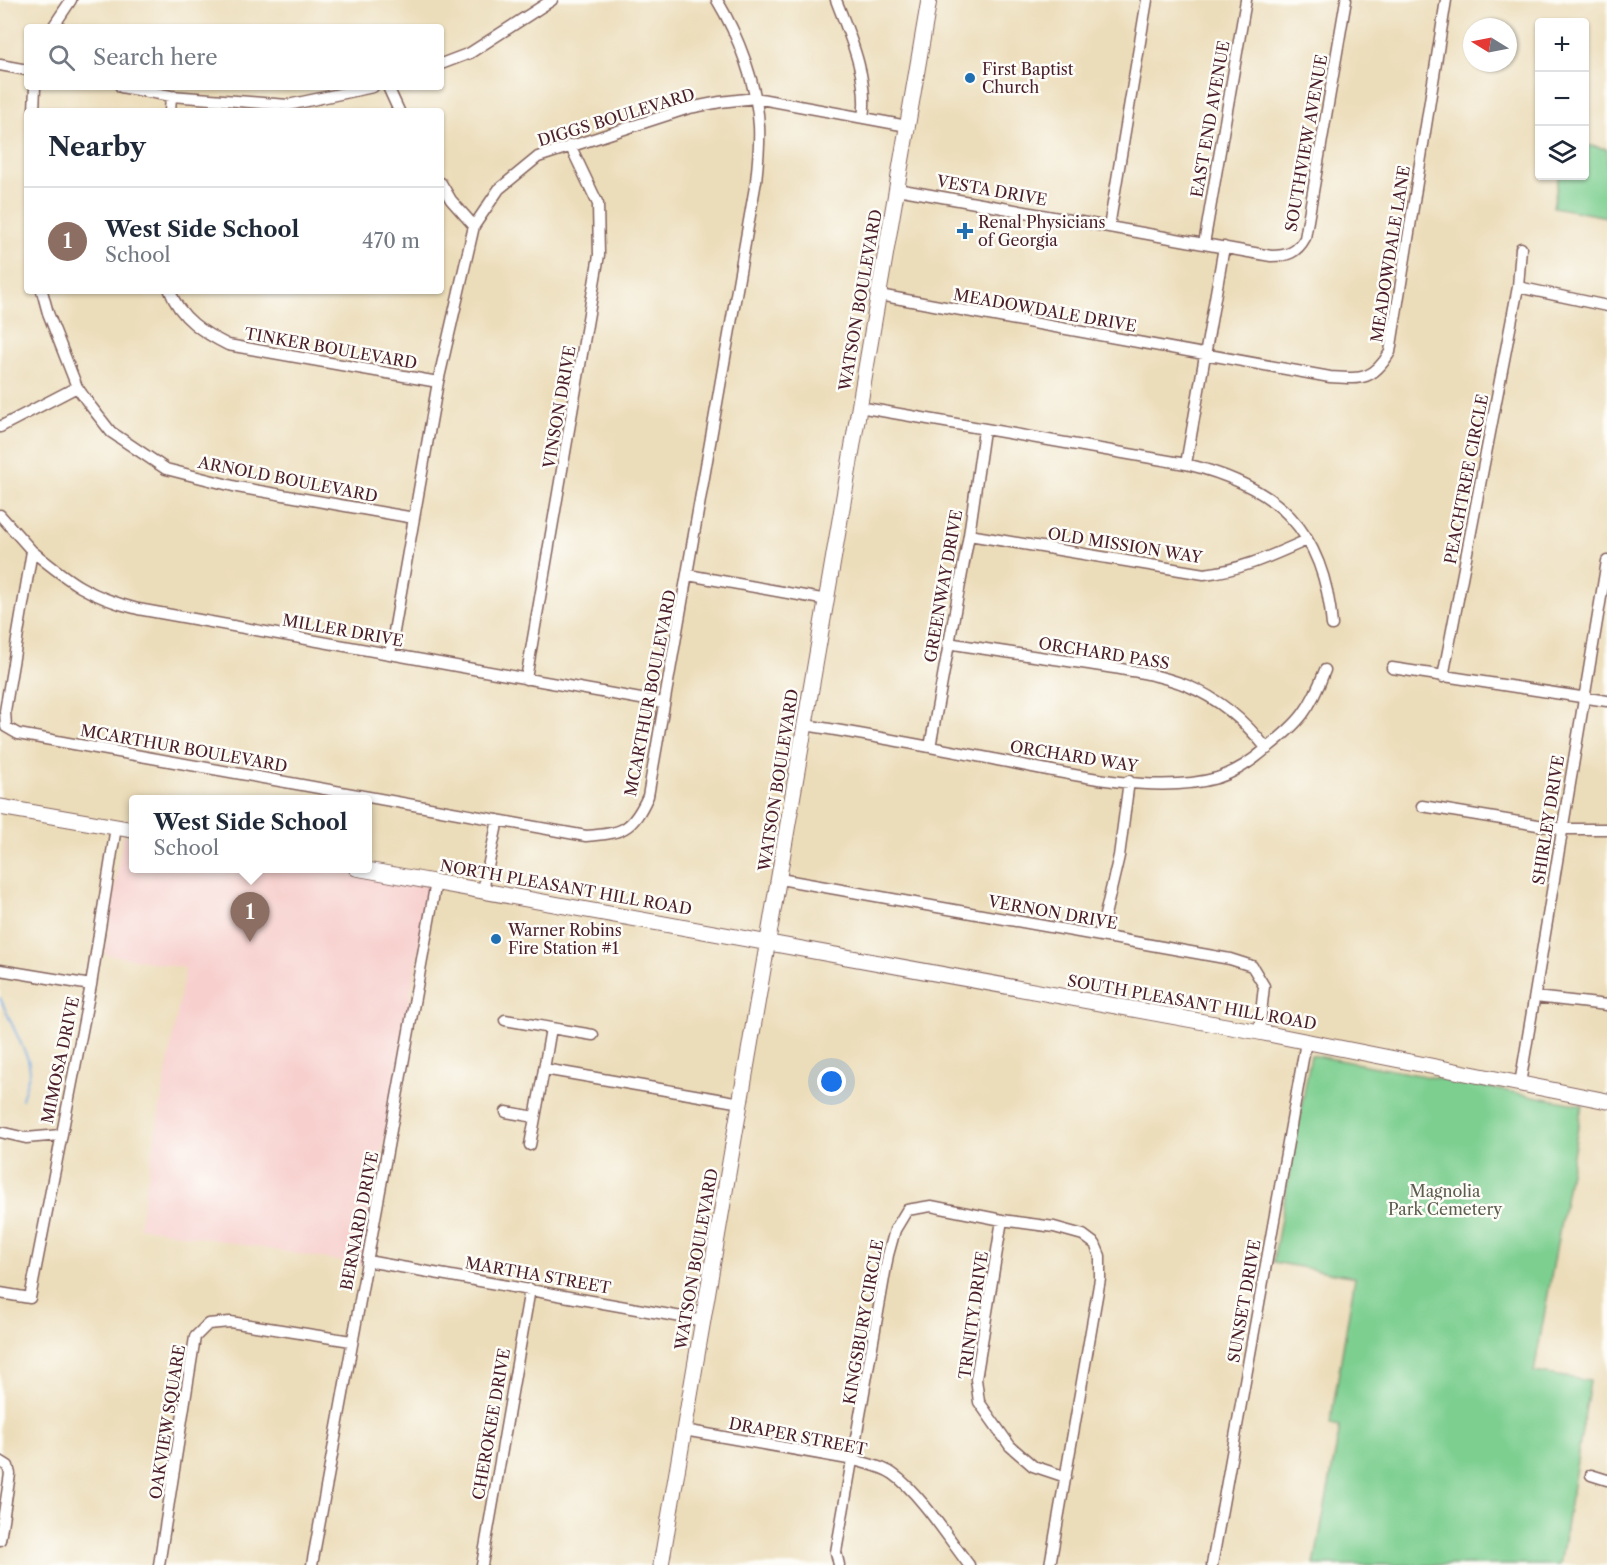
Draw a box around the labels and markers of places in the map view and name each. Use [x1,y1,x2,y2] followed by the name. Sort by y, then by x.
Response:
[982,59,1074,97] place label: First Baptist Church
[963,71,977,85] marker: First Baptist Church
[978,212,1105,250] place label: Renal Physicians of Georgia
[956,222,974,240] marker: Renal Physicians of Georgia
[230,892,270,942] pin: 1
[507,920,622,958] place label: Warner Robins Fire Station #1
[489,932,503,946] marker: Warner Robins Fire Station #1

